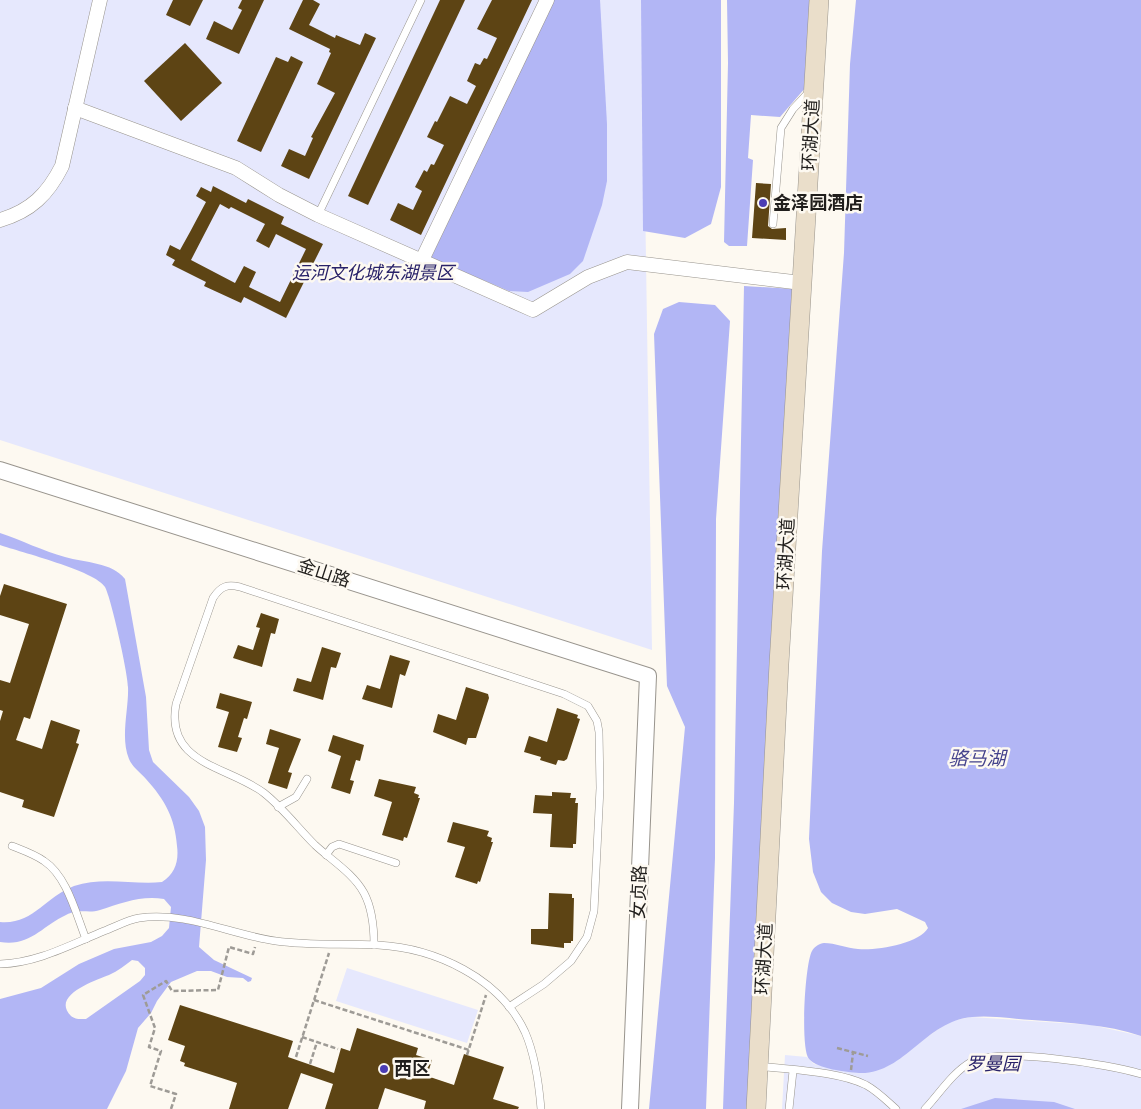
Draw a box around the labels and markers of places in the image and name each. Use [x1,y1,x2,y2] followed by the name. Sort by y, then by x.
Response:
[773,192,863,214] place label: 金泽园酒店
[757,197,769,209] marker: 金泽园酒店
[394,1058,430,1080] place label: 西区
[378,1063,390,1075] marker: 西区

